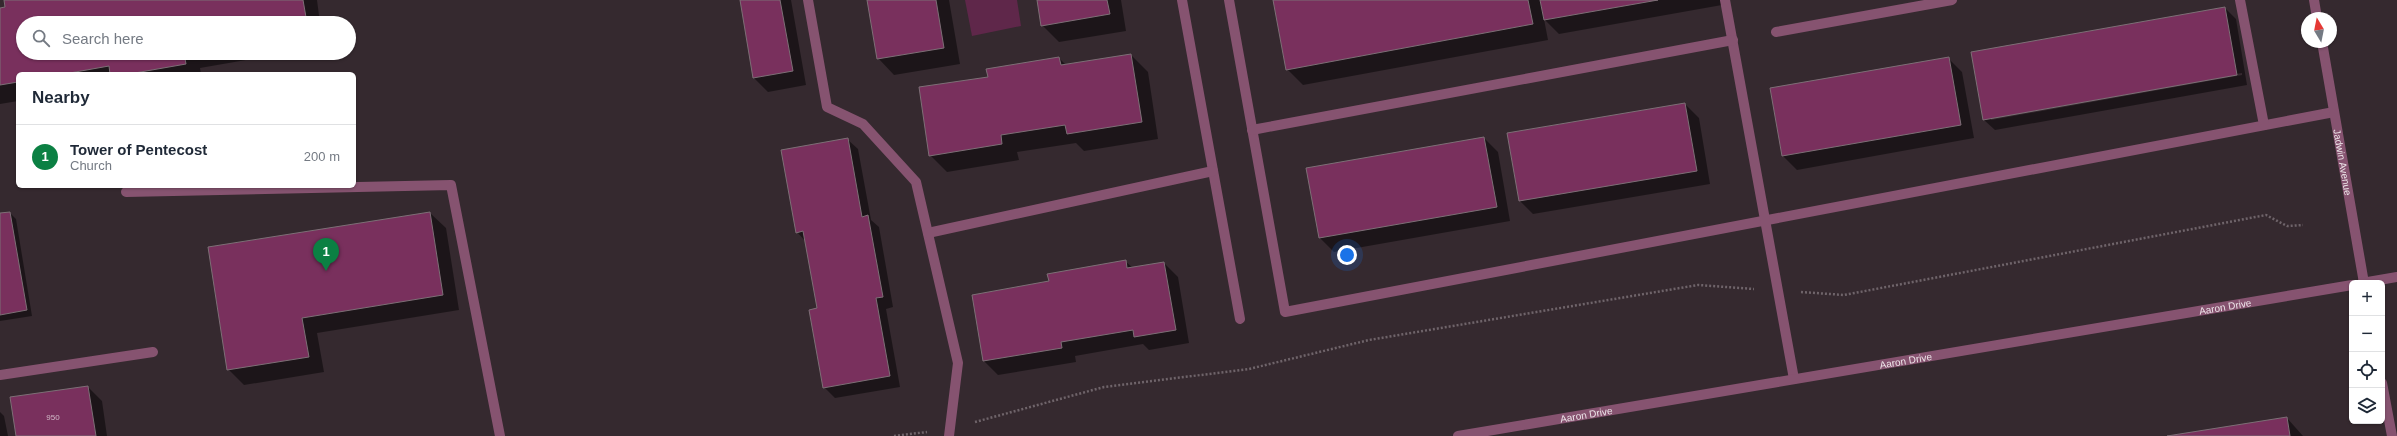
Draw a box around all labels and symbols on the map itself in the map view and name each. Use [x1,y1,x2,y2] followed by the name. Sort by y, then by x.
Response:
[2301,12,2337,48] north arrow
[2331,128,2354,197] street label: Jadwin Avenue
[313,238,339,271] pin: 1
[1337,245,1357,265] your location
[2198,297,2253,317] street label: Aaron Drive
[1879,351,1933,371] street label: Aaron Drive
[1559,405,1614,425] street label: Aaron Drive
[46,413,60,422] house number: 950

